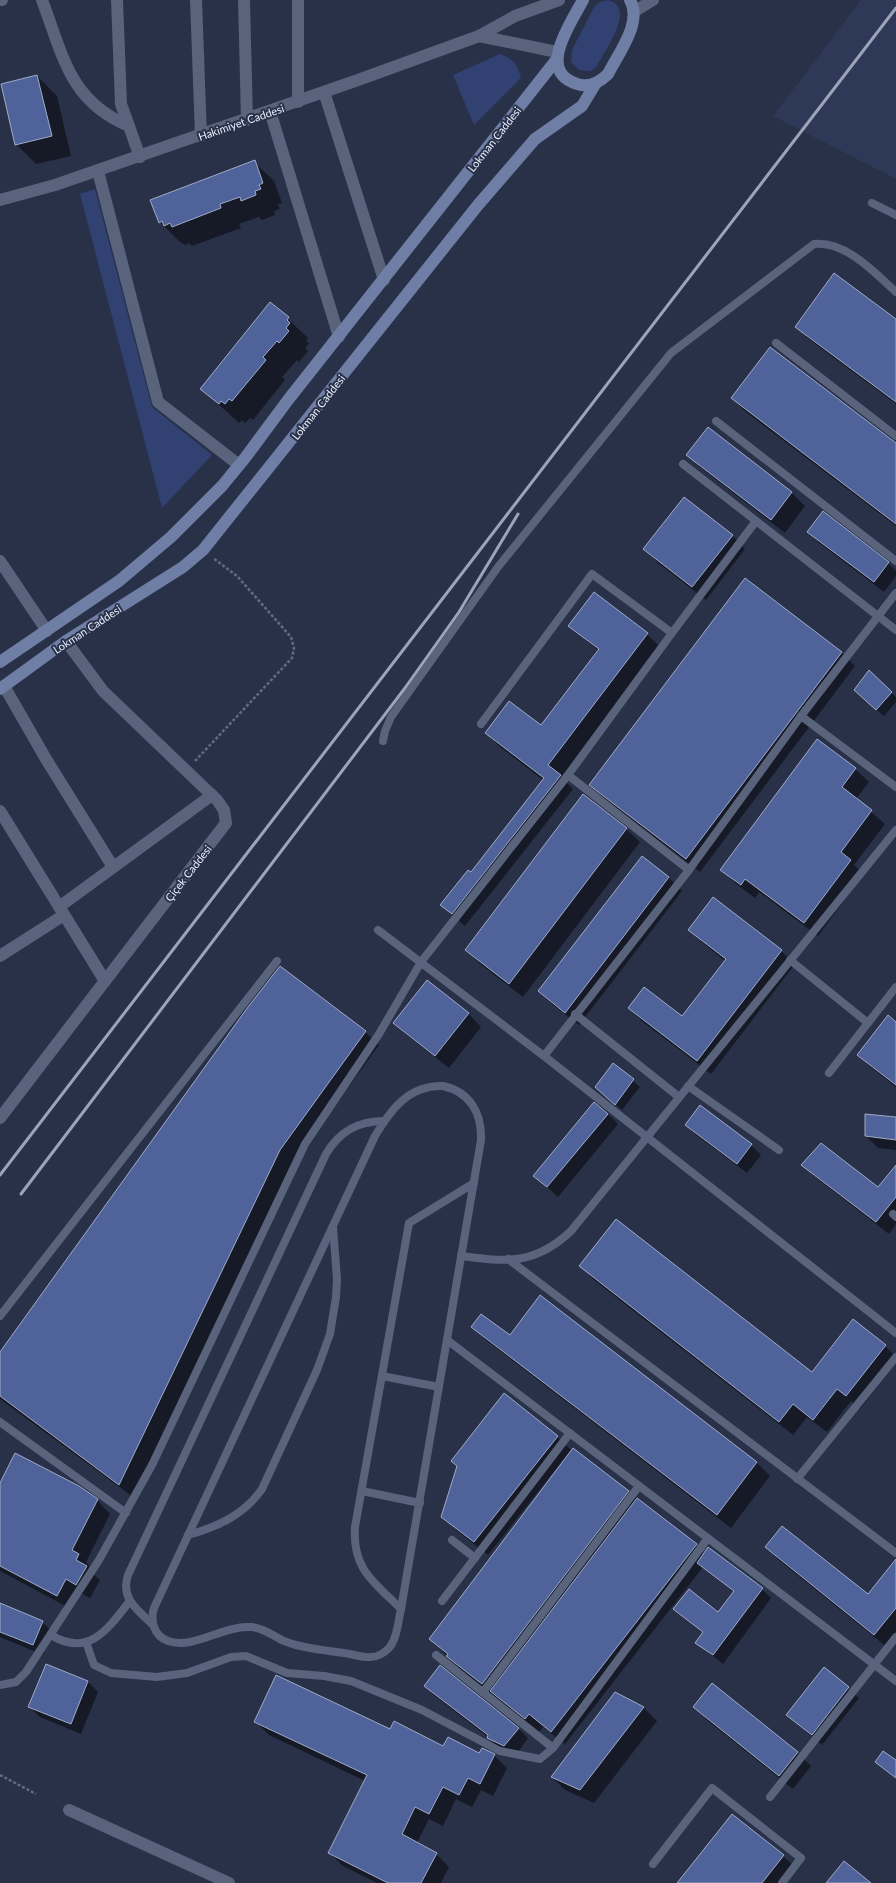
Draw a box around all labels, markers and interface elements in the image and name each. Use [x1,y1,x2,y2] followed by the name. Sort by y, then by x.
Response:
[196,101,286,143] street label: Hakimiyet Caddesi
[465,104,524,174] street label: Lokman Caddesi
[289,372,348,442] street label: Lokman Caddesi
[50,602,124,656] street label: Lokman Caddesi
[162,842,214,904] street label: Çiçek Caddesi

